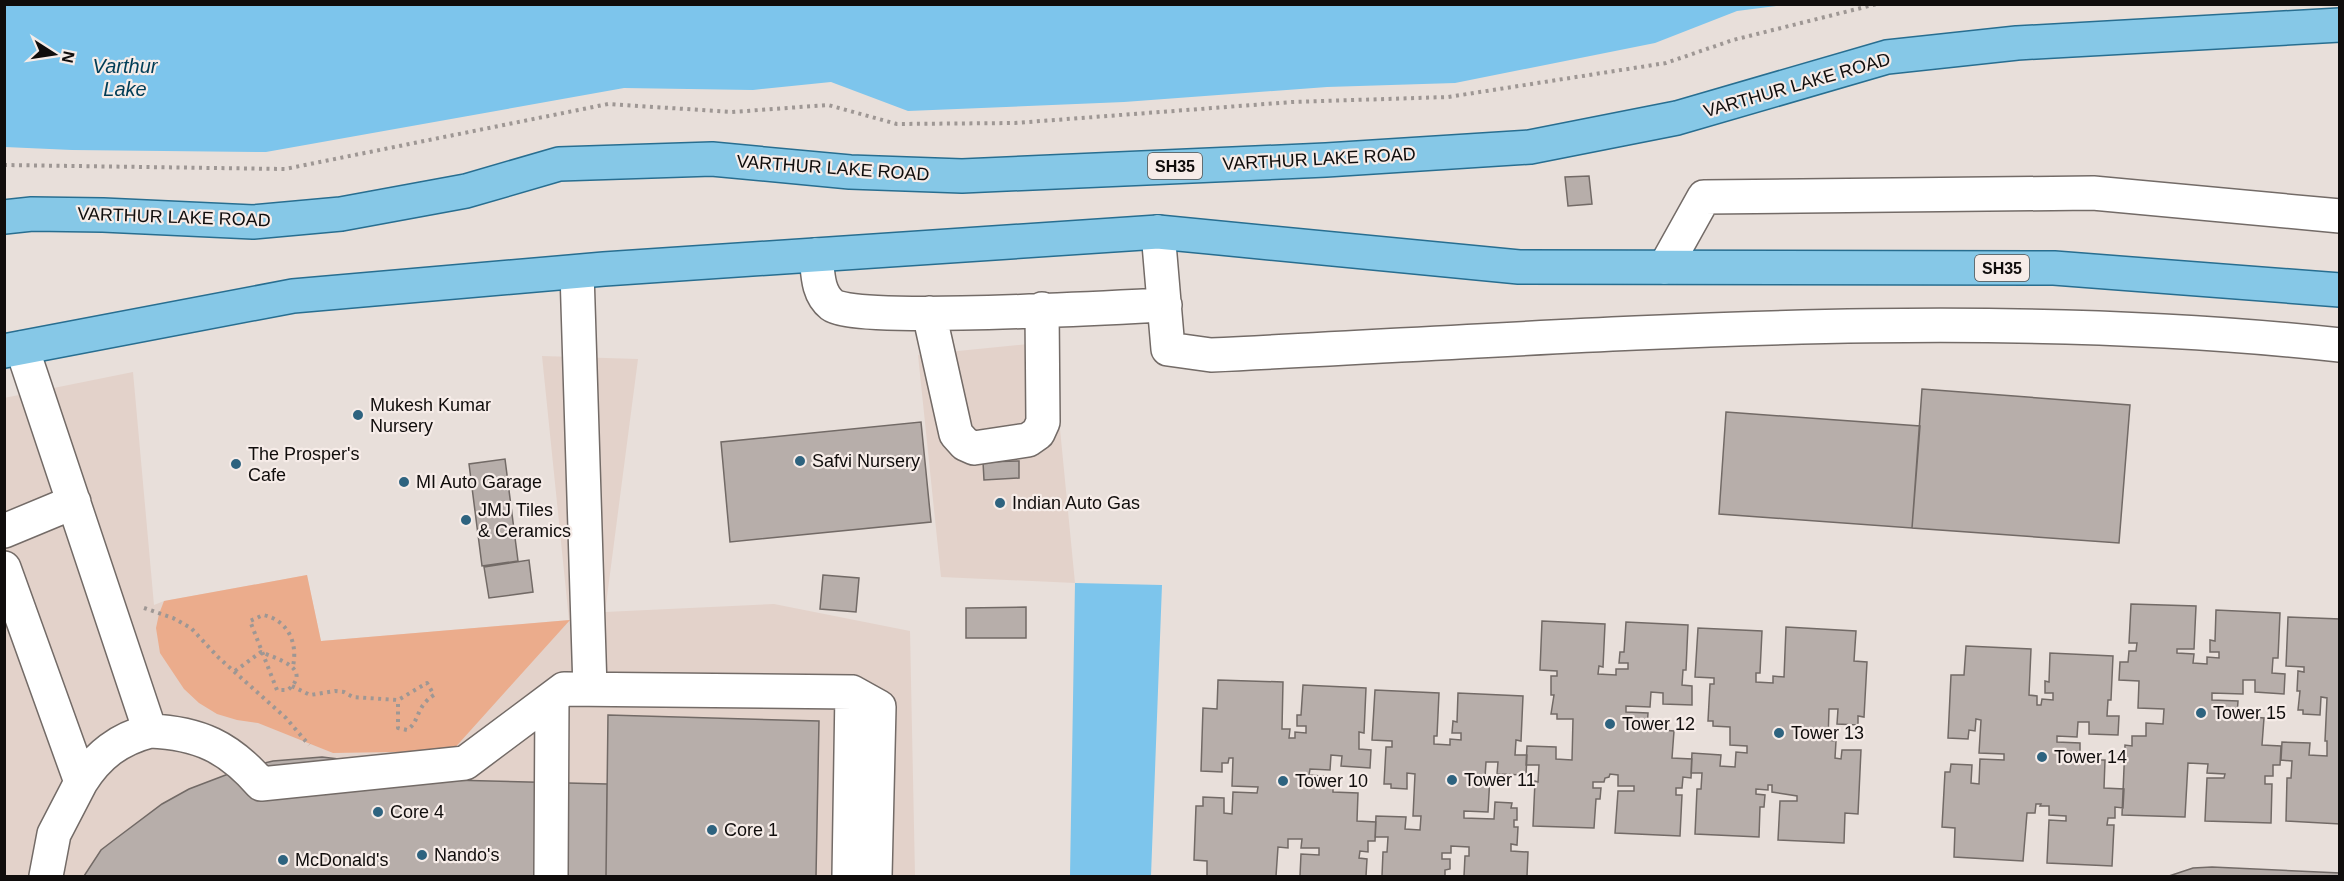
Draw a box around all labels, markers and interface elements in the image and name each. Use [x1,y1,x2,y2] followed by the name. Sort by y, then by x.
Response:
[24,24,84,84] north arrow
[1701,49,1893,121] street label: VARTHUR LAKE ROAD
[59,50,78,64] text: N
[93,55,159,100] water label: Varthur Lake
[1222,144,1416,174] street label: VARTHUR LAKE ROAD
[736,151,930,185] street label: VARTHUR LAKE ROAD
[1148,153,1202,179] road number: SH35
[77,204,271,230] street label: VARTHUR LAKE ROAD
[1975,255,2029,281] road number: SH35
[370,395,491,436] place label: Mukesh Kumar Nursery
[351,408,365,422] marker: Mukesh Kumar Nursery
[248,444,359,485] place label: The Prosper's Cafe
[812,451,920,471] place label: Safvi Nursery
[793,454,807,468] marker: Safvi Nursery
[229,457,243,471] marker: The Prosper's Cafe
[416,472,542,492] place label: MI Auto Garage
[397,475,411,489] marker: MI Auto Garage
[1012,493,1140,513] place label: Indian Auto Gas
[993,496,1007,510] marker: Indian Auto Gas
[478,500,571,541] place label: JMJ Tiles & Ceramics
[459,513,473,527] marker: JMJ Tiles & Ceramics
[2213,703,2286,723] place label: Tower 15
[2194,706,2208,720] marker: Tower 15
[1622,714,1695,734] place label: Tower 12
[1603,717,1617,731] marker: Tower 12
[1791,723,1864,743] place label: Tower 13
[1772,726,1786,740] marker: Tower 13
[2054,747,2127,767] place label: Tower 14
[2035,750,2049,764] marker: Tower 14
[1464,770,1536,790] place label: Tower 11
[1295,771,1368,791] place label: Tower 10
[1445,773,1459,787] marker: Tower 11
[1276,774,1290,788] marker: Tower 10
[390,802,444,822] place label: Core 4
[371,805,385,819] marker: Core 4
[724,820,778,840] place label: Core 1
[705,823,719,837] marker: Core 1
[434,845,499,865] place label: Nando's
[415,848,429,862] marker: Nando's
[295,850,388,870] place label: McDonald's
[276,853,290,867] marker: McDonald's

